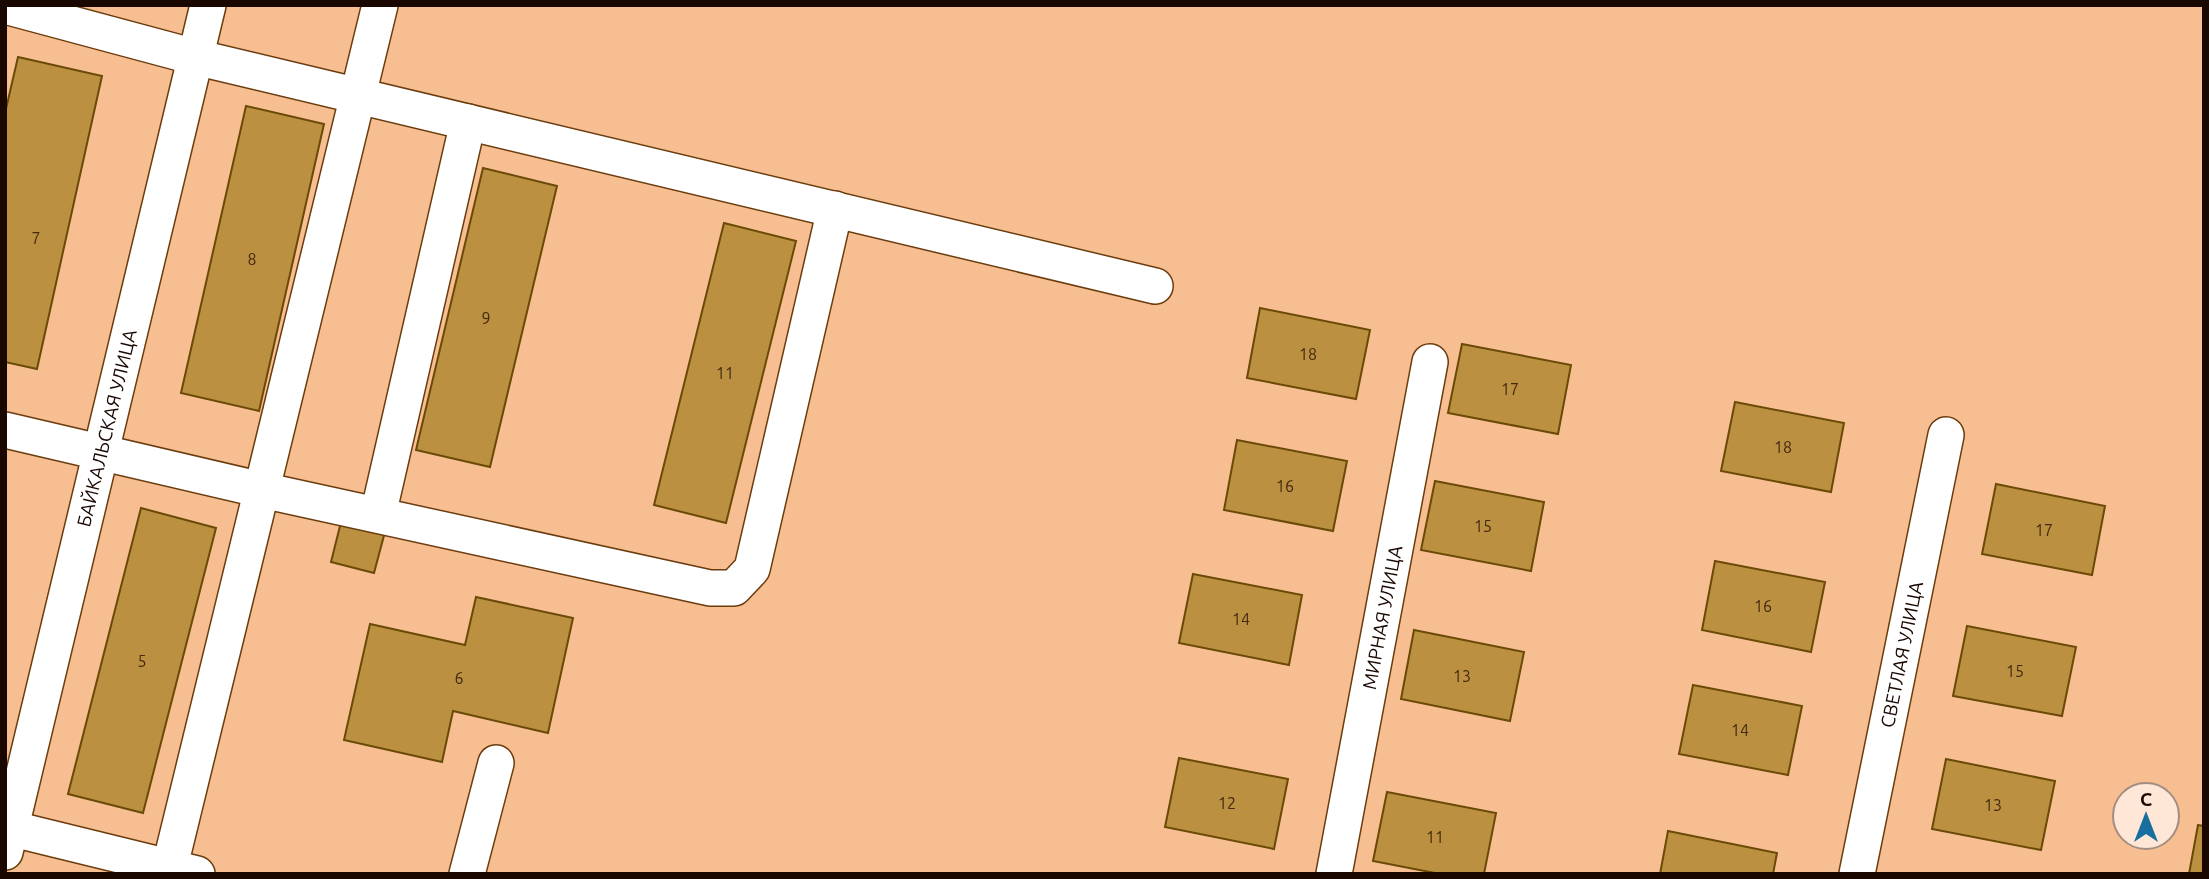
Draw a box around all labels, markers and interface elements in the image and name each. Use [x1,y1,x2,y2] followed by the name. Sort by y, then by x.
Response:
[31,229,41,247] house number: 7
[247,250,257,268] house number: 8
[481,309,491,327] house number: 9
[72,326,141,529] street label: БАЙКАЛЬСКАЯ УЛИЦА
[1299,345,1317,363] house number: 18
[716,364,734,382] house number: 11
[1501,380,1519,398] house number: 17
[1774,438,1792,456] house number: 18
[1276,477,1294,495] house number: 16
[1474,517,1492,535] house number: 15
[2035,521,2053,539] house number: 17
[1358,543,1407,691] street label: МИРНАЯ УЛИЦА
[1876,579,1927,730] street label: СВЕТЛАЯ УЛИЦА
[1754,597,1772,615] house number: 16
[1232,610,1250,628] house number: 14
[137,652,147,670] house number: 5
[2006,662,2024,680] house number: 15
[1453,667,1471,685] house number: 13
[454,669,464,687] house number: 6
[1731,721,1749,739] house number: 14
[2111,781,2181,851] north arrow
[2140,788,2152,810] text: С
[1218,794,1236,812] house number: 12
[1984,796,2002,814] house number: 13
[1426,828,1444,846] house number: 11

